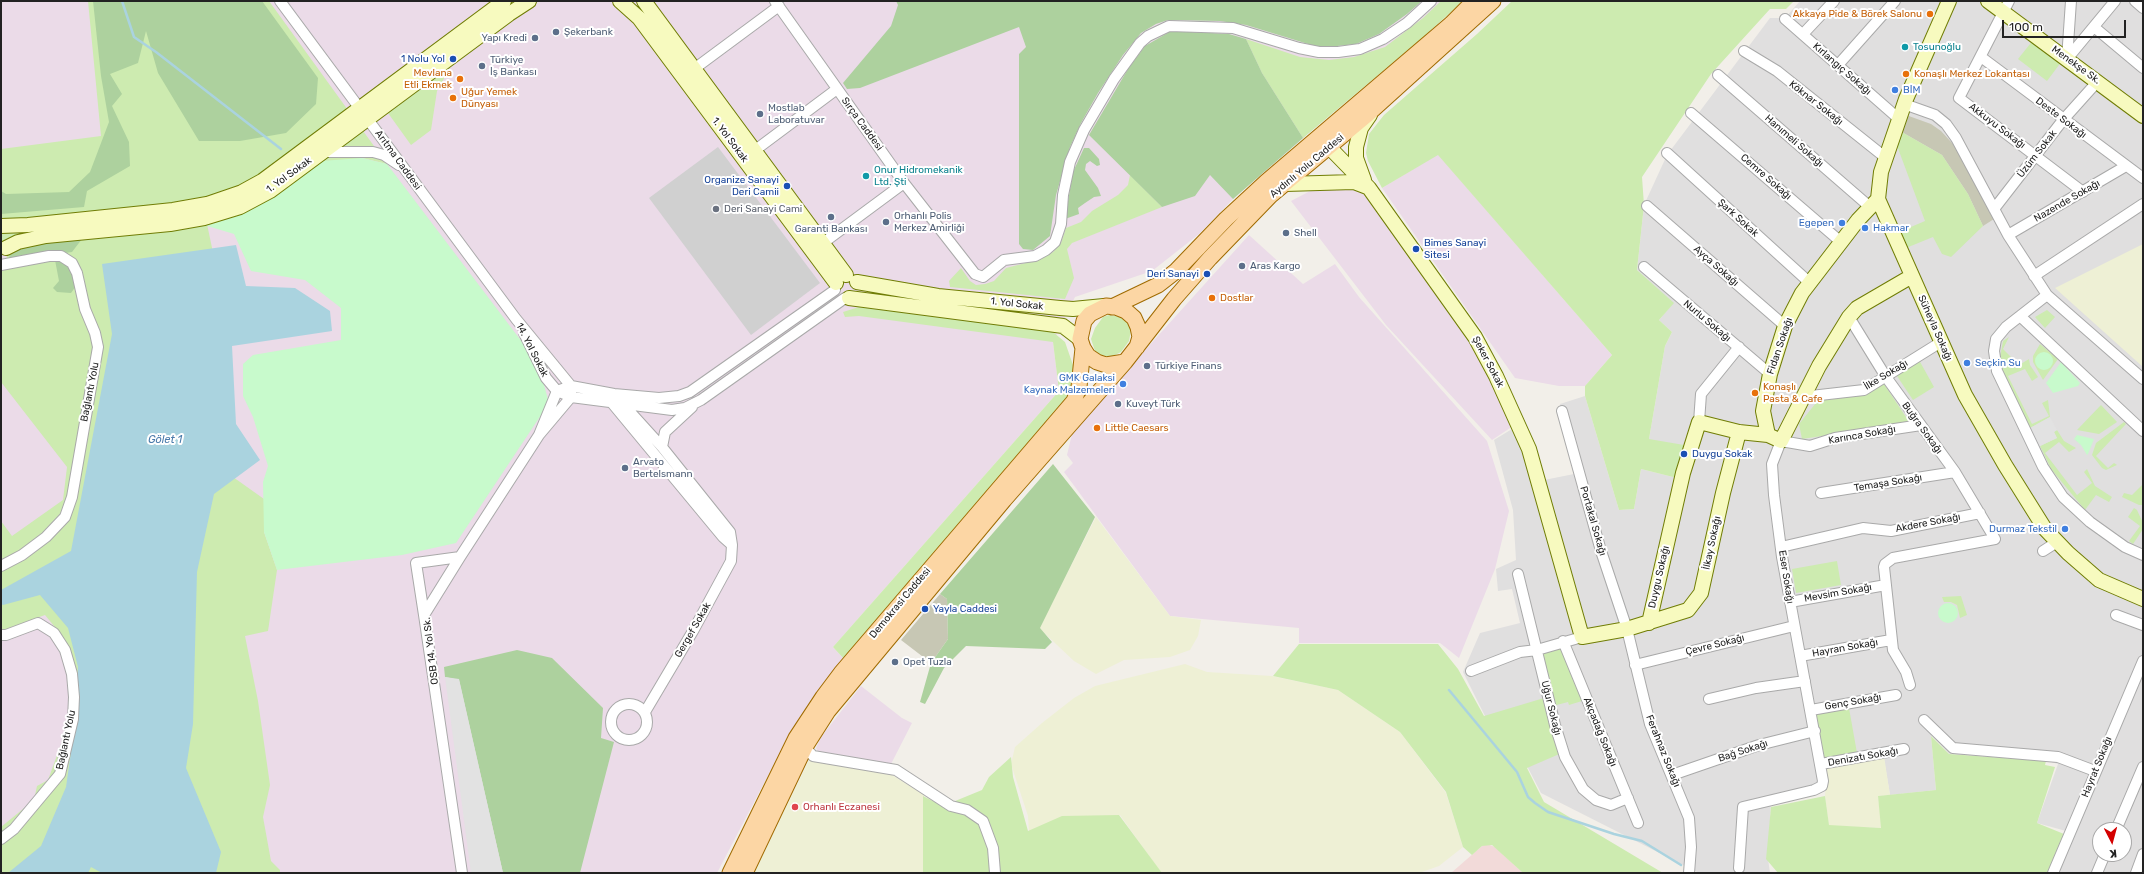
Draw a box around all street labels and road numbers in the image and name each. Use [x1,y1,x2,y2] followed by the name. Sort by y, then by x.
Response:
[1810,40,1874,98] street label: Kırlangıç Sokağı
[2049,43,2103,87] street label: Menekşe Sk.
[1787,78,1845,128] street label: Köknar Sokağı
[839,95,885,153] street label: Sırça Caddesi
[2033,95,2089,141] street label: Deste Sokağı
[1966,101,2028,151] street label: Akkuyu Sokağı
[1762,112,1826,170] street label: Hanımeli Sokağı
[709,115,751,165] street label: 1. Yol Sokak
[372,128,424,192] street label: Arıtma Caddesi
[2015,128,2059,180] street label: Üzüm Sokak
[1268,132,1346,200] street label: Aydınlı Yolu Caddesi
[1738,152,1794,202] street label: Cemre Sokağı
[264,155,314,195] street label: 1. Yol Sokak
[2032,177,2102,225] street label: Nazende Sokağı
[1715,197,1761,239] street label: Şark Sokak
[1691,243,1741,289] street label: Ayça Sokağı
[1915,293,1955,363] street label: Süheyla Sokağı
[990,295,1044,313] street label: 1. Yol Sokak
[1681,298,1733,344] street label: Nurlu Sokağı
[1765,316,1795,376] street label: Fidan Sokağı
[513,321,551,379] street label: 14. Yol Sokak
[1469,334,1507,390] street label: Şeker Sokak
[1862,357,1910,393] street label: İlke Sokağı
[78,361,102,423] street label: Bağlantı Yolu
[1899,400,1945,456] street label: Buğra Sokağı
[1827,423,1897,447] street label: Karınca Sokağı
[1853,472,1923,494] street label: Temaşa Sokağı
[1577,485,1609,557] street label: Portakal Sokağı
[1895,511,1961,535] street label: Akdere Sokağı
[1700,515,1724,571] street label: İlkay Sokağı
[1646,545,1672,609] street label: Duygu Sokağı
[1776,549,1796,605] street label: Eser Sokağı
[867,565,933,641] street label: Demokrasi Caddesi
[1803,581,1873,605] street label: Mevsim Sokağı
[672,600,714,660] street label: Gergef Sokak
[421,617,441,685] street label: OSB 14. Yol Sk.
[1684,632,1746,658] street label: Çevre Sokağı
[1811,636,1879,660] street label: Hayran Sokağı
[1538,679,1564,737] street label: Uğur Sokağı
[1824,691,1882,713] street label: Genç Sokağı
[1581,696,1619,768] street label: Akçadağ Sokağı
[54,709,78,771] street label: Bağlantı Yolu
[1643,713,1683,789] street label: Ferahnaz Sokağı
[2079,735,2115,799] street label: Hayrat Sokağı
[1717,737,1769,765] street label: Bağ Sokağı
[1827,745,1899,769] street label: Denizatı Sokağı

